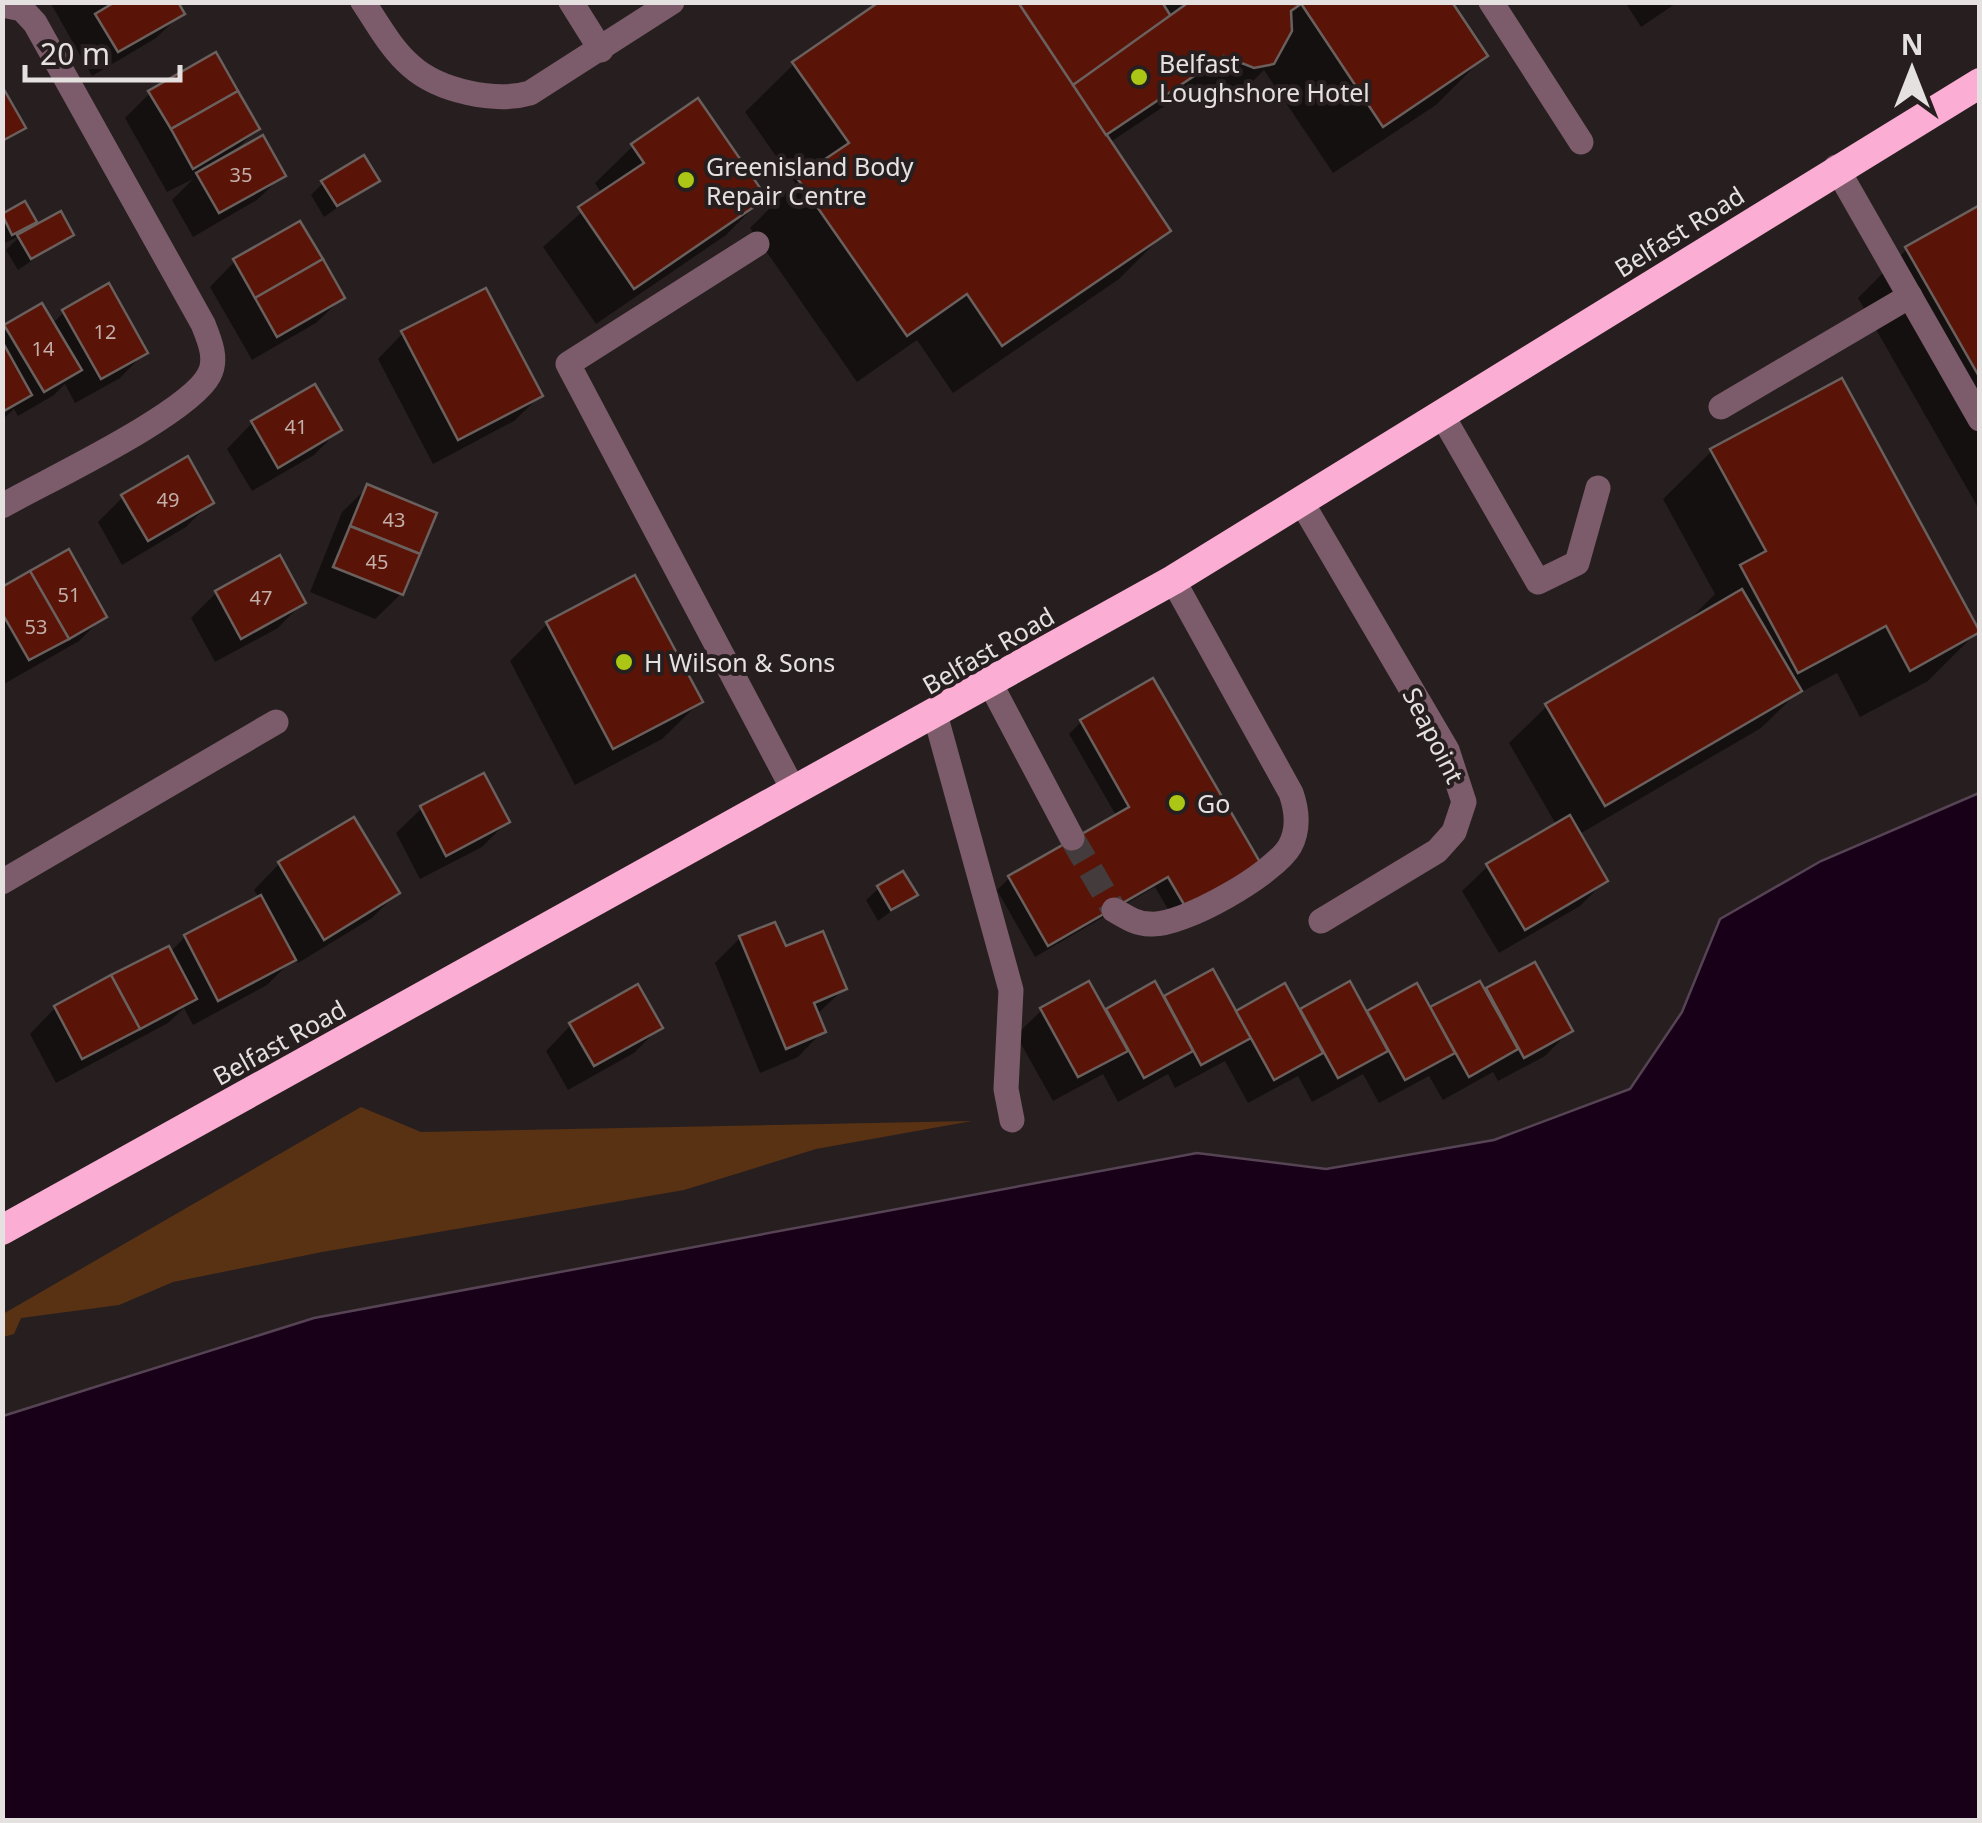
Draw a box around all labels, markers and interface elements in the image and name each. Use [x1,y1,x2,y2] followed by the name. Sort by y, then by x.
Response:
[25,20,180,82] scale bar
[1862,20,1962,120] north arrow
[1901,25,1923,63] text: N
[40,33,110,74] text: 20 m
[1159,46,1370,109] place label: Belfast Loughshore Hotel
[1128,66,1150,88] marker: Belfast Loughshore Hotel
[706,149,914,212] place label: Greenisland Body Repair Centre
[230,161,252,188] house number: 35
[675,169,697,191] marker: Greenisland Body Repair Centre
[1608,178,1750,284] street label: Belfast Road
[94,318,116,345] house number: 12
[32,335,55,362] house number: 14
[285,413,307,440] house number: 41
[157,486,179,513] house number: 49
[383,506,405,533] house number: 43
[366,548,388,575] house number: 45
[58,581,80,608] house number: 51
[250,584,272,611] house number: 47
[916,599,1060,701] street label: Belfast Road
[25,613,47,640] house number: 53
[644,645,835,679] place label: H Wilson & Sons
[613,651,635,673] marker: H Wilson & Sons
[1395,681,1473,789] street label: Seapoint
[1197,786,1230,820] place label: Go
[1166,792,1188,814] marker: Go
[206,991,352,1093] street label: Belfast Road

